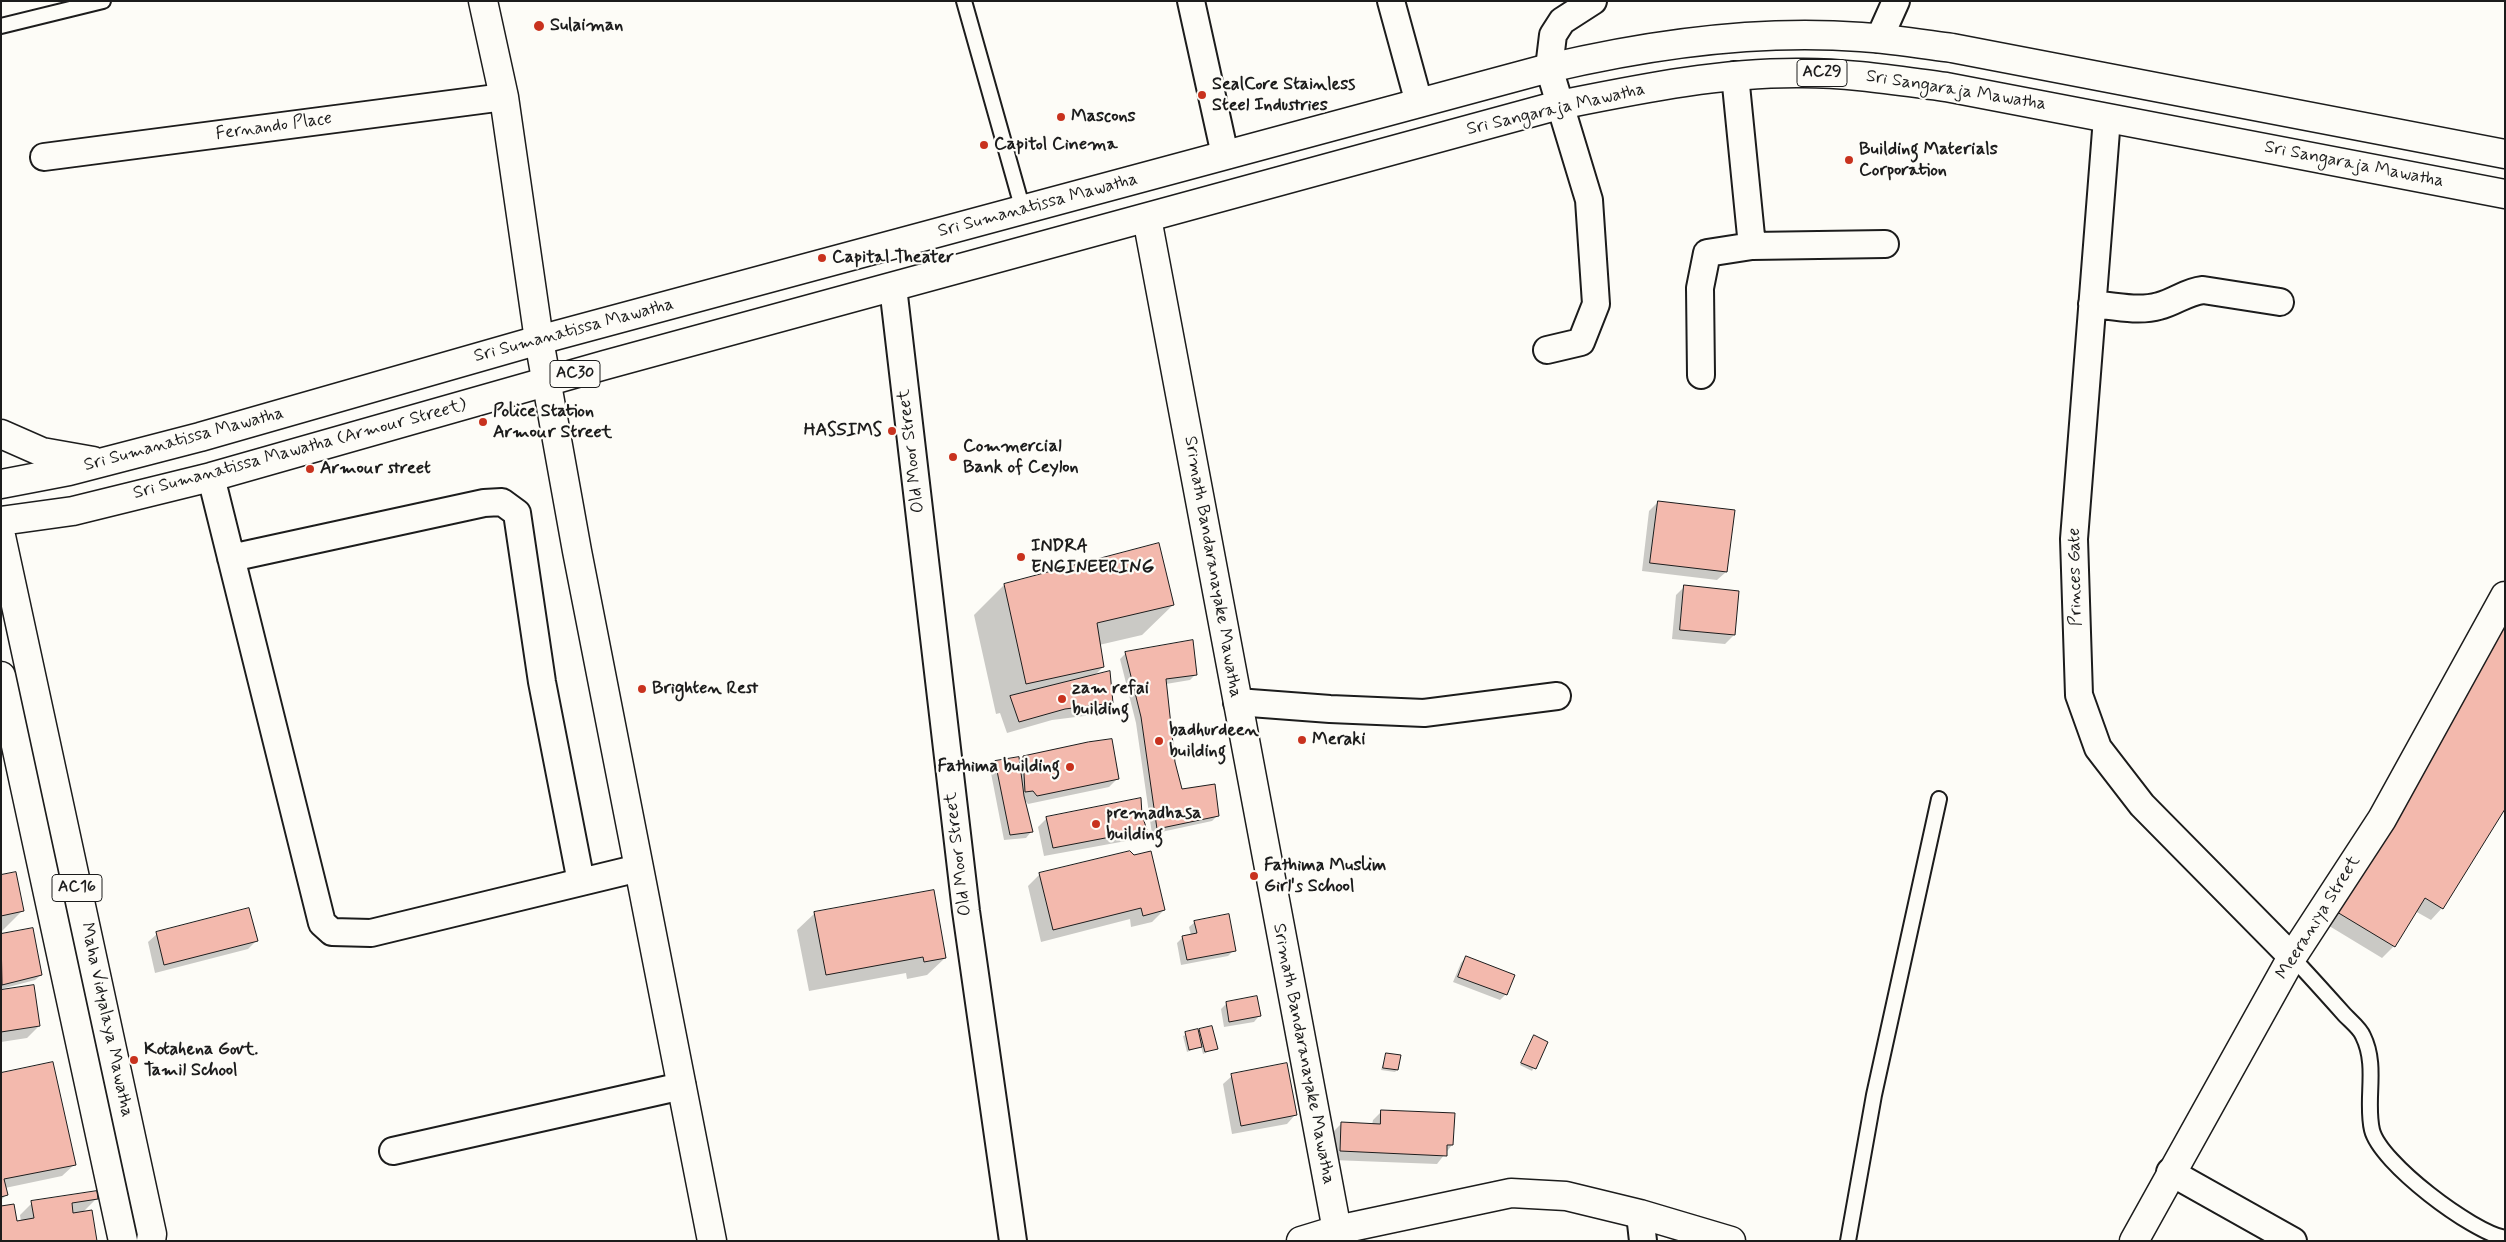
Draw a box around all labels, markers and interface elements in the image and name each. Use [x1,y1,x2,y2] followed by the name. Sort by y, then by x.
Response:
[550,15,623,37] place label: Sulaiman
[532,19,546,33] marker: Sulaiman
[1797,59,1847,86] road number: AC29
[1864,66,2048,116] street label: Sri Sangaraja Mawatha
[1212,74,1355,116] place label: SealCore Stainless Steel Industries
[1465,79,1647,141] street label: Sri Sangaraja Mawatha
[1196,89,1208,101] marker: SealCore Stainless Steel Industries
[1071,106,1136,128] place label: Mascons
[215,108,333,146] street label: Fernando Place
[1055,111,1067,123] marker: Mascons
[994,134,1117,156] place label: Capitol Cinema
[2262,137,2446,193] street label: Sri Sangaraja Mawatha
[978,139,990,151] marker: Capitol Cinema
[1859,139,1998,182] place label: Building Materials Corporation
[1843,154,1855,166] marker: Building Materials Corporation
[936,169,1140,243] street label: Sri Sumanatissa Mawatha
[832,247,954,269] place label: Capital Theater
[816,252,828,264] marker: Capital Theater
[472,294,676,368] street label: Sri Sumanatissa Mawatha
[550,360,600,388] road number: AC30
[894,388,930,514] street label: Old Moor Street
[131,395,469,505] street label: Sri Sumanatissa Mawatha (Armour Street)
[493,401,612,444] place label: Police Station Armour Street
[82,403,286,477] street label: Sri Sumanatissa Mawatha
[477,416,489,428] marker: Police Station Armour Street
[804,420,882,442] place label: HASSIMS
[886,425,898,437] marker: HASSIMS
[1178,434,1246,700] street label: Srimath Bandaranayake Mawatha
[963,436,1079,478] place label: Commercial Bank of Ceylon
[947,451,959,463] marker: Commercial Bank of Ceylon
[320,458,431,480] place label: Armour street
[304,463,316,475] marker: Armour street
[2064,527,2088,627] street label: Princes Gate
[1031,536,1154,578] place label: INDRA ENGINEERING
[1015,551,1027,563] marker: INDRA ENGINEERING
[652,678,758,700] place label: Brighten Rest
[1072,678,1149,721] place label: zam refai building
[636,683,648,695] marker: Brighten Rest
[1056,693,1068,705] marker: zam refai building
[1169,720,1259,762] place label: badhurdeen building
[1312,729,1365,751] place label: Meraki
[1296,734,1308,746] marker: Meraki
[1153,735,1165,747] marker: badhurdeen building
[938,756,1060,778] place label: Fathima building
[1064,761,1076,773] marker: Fathima building
[941,791,977,917] street label: Old Moor Street
[1106,803,1202,846] place label: premadhasa building
[1090,818,1102,830] marker: premadhasa building
[2272,852,2366,984] street label: Meeraniya Street
[1264,855,1386,898] place label: Fathima Muslim Girl's School
[1248,870,1260,882] marker: Fathima Muslim Girl's School
[52,874,102,901] road number: AC16
[75,921,137,1119] street label: Maha Vidyalaya Mawatha
[1267,922,1339,1186] street label: Srimath Bandaranayake Mawatha
[144,1039,258,1082] place label: Kotahena Govt. Tamil School
[128,1054,140,1066] marker: Kotahena Govt. Tamil School

